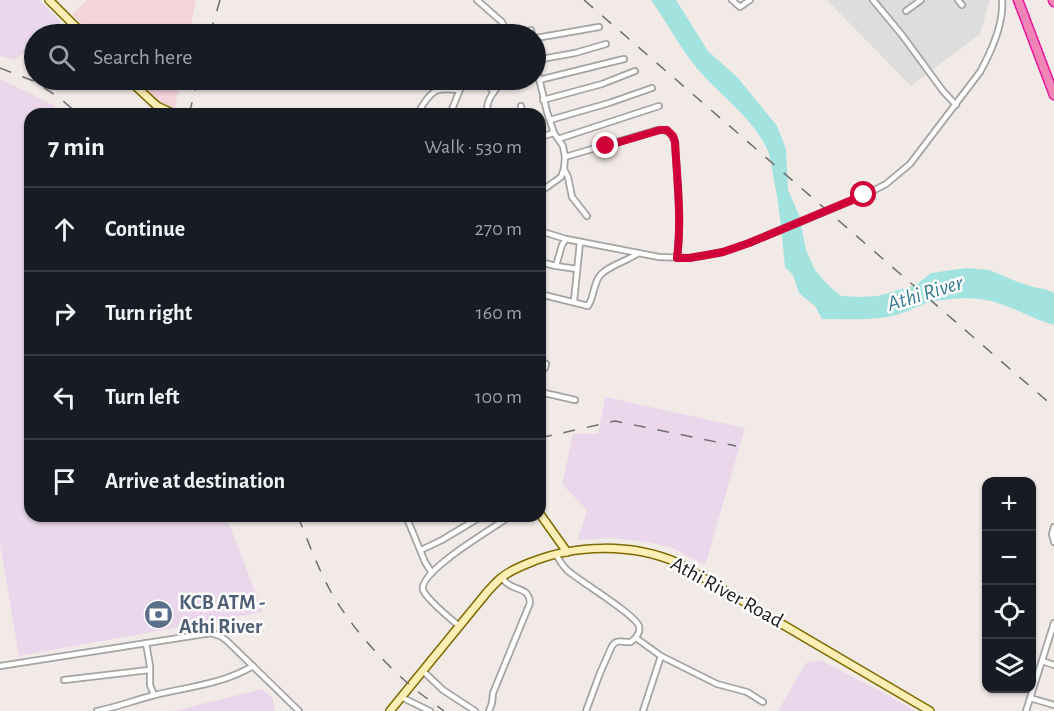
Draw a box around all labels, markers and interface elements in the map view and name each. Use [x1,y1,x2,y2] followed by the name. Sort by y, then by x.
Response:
[24,24,546,90] search box
[45,41,78,74] icon: search
[93,46,192,68] text: Search here
[592,132,618,158] route end
[48,134,105,160] text: 7 min
[424,137,522,157] text: Walk · 530 m
[850,181,876,207] route start
[48,213,81,246] icon: ahead
[105,218,185,240] text: Continue
[475,219,522,239] text: 270 m
[884,271,966,315] water label: Athi River
[48,297,81,330] icon: right
[105,302,192,324] text: Turn right
[476,303,522,323] text: 160 m
[48,381,81,414] icon: left
[105,386,179,408] text: Turn left
[475,387,522,407] text: 100 m
[48,465,81,498] icon: arrive
[105,470,285,492] text: Arrive at destination
[982,477,1036,693] map controls
[982,477,1036,531] button: +
[982,531,1036,585] button: −
[667,553,787,632] street label: Athi River Road
[982,585,1036,639] button: locate
[179,592,265,637] place label: KCB ATM - Athi River
[142,598,174,630] bank icon: KCB ATM - Athi River
[982,639,1036,693] button: layers

